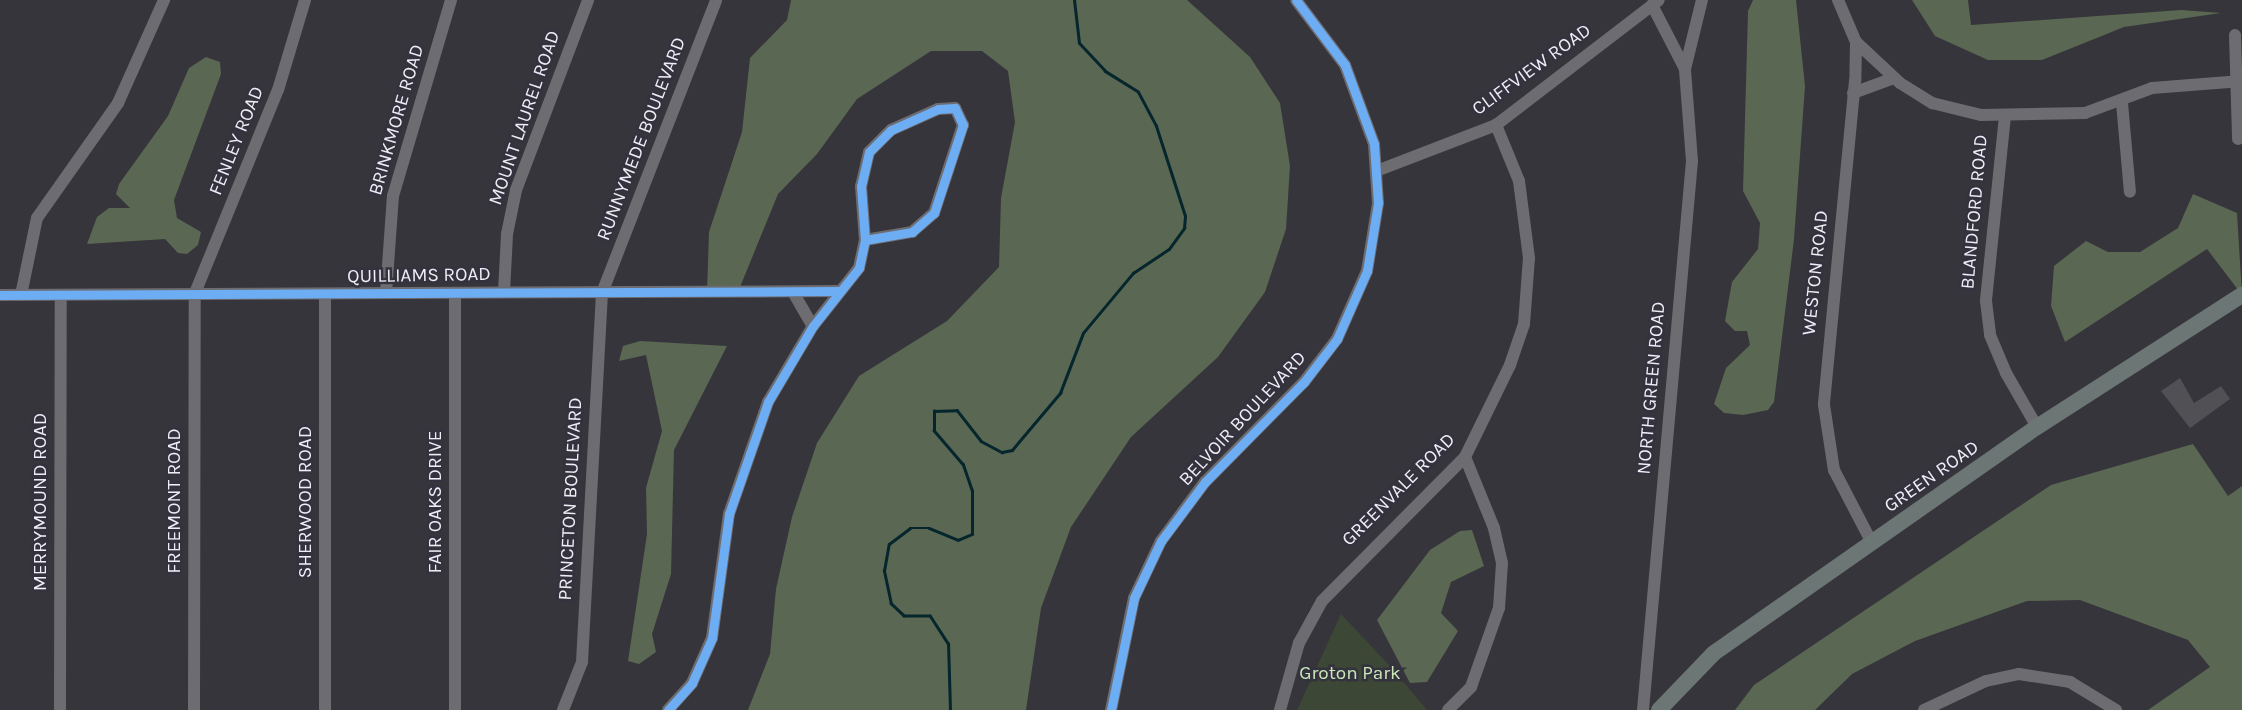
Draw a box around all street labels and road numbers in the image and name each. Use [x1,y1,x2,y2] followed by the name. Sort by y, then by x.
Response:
[1468,19,1596,121] street label: CLIFFVIEW ROAD
[484,28,566,208] street label: MOUNT LAUREL ROAD
[593,34,691,244] street label: RUNNYMEDE BOULEVARD
[365,42,429,198] street label: BRINKMORE ROAD
[205,83,269,199] street label: FENLEY ROAD
[1957,134,1993,290] street label: BLANDFORD ROAD
[1798,209,1834,337] street label: WESTON ROAD
[347,263,491,289] street label: QUILLIAMS ROAD
[1633,300,1671,476] street label: NORTH GREEN ROAD
[1175,347,1311,491] street label: BELVOIR BOULEVARD
[554,397,588,601] street label: PRINCETON BOULEVARD
[30,413,52,591] street label: MERRYMOUND ROAD
[295,426,317,578] street label: SHERWOOD ROAD
[164,428,186,574] street label: FREEMONT ROAD
[1338,429,1460,551] street label: GREENVALE ROAD
[425,431,447,573] street label: FAIR OAKS DRIVE
[1880,436,1984,518] street label: GREEN ROAD

